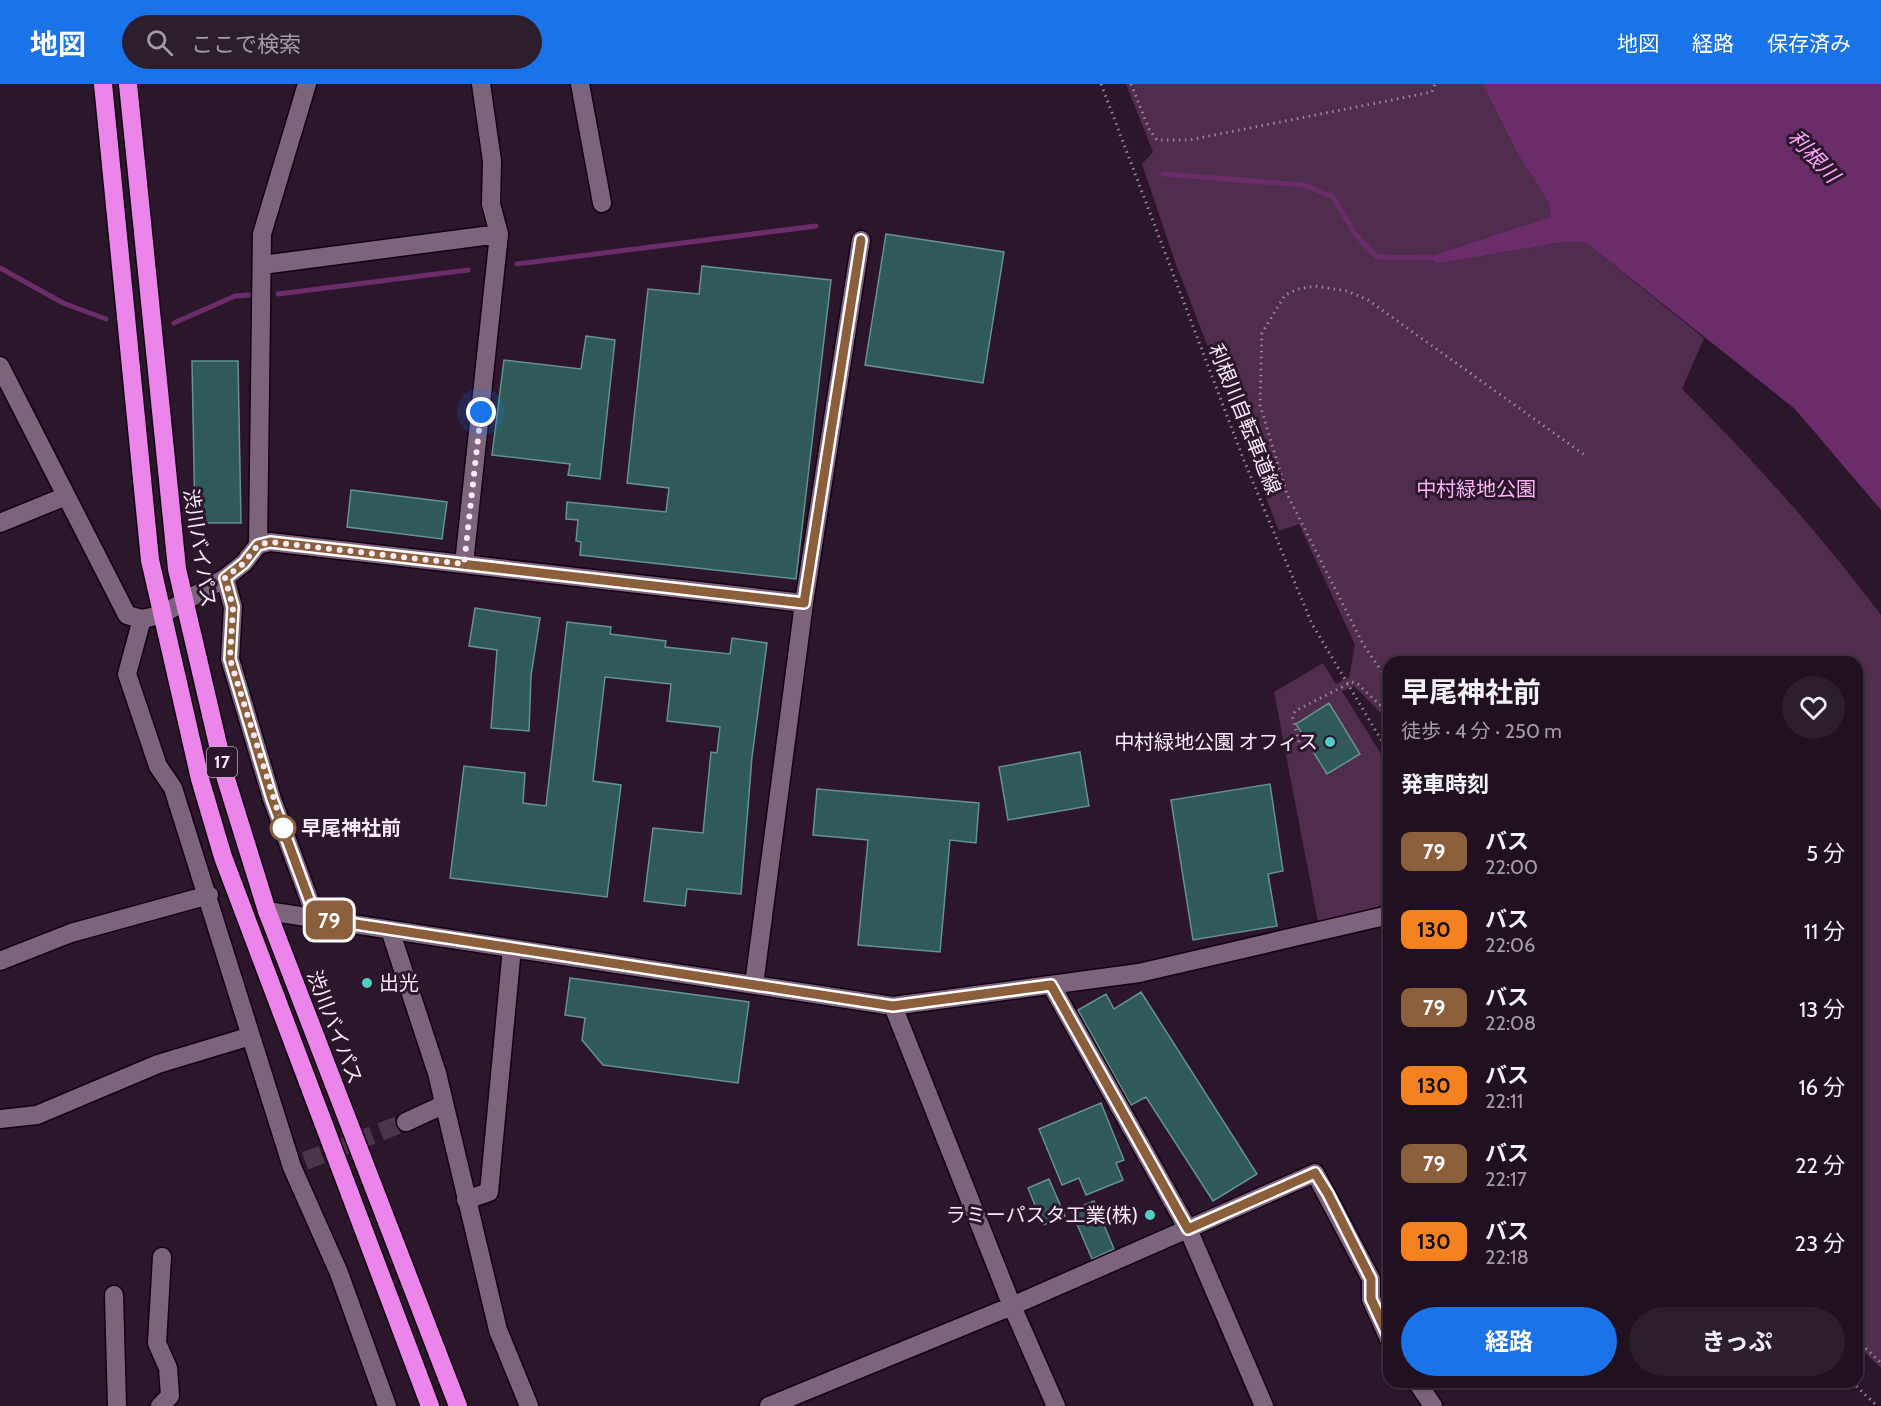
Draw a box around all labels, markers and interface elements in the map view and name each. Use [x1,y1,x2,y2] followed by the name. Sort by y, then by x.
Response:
[122,15,542,69] search box
[143,26,176,59] icon: search
[30,27,86,61] text: 地図
[191,31,301,58] text: ここで検索
[1617,31,1659,56] text: 地図
[1692,31,1734,56] text: 経路
[1767,31,1851,56] text: 保存済み
[1783,124,1846,189] water label: 利根川
[1204,340,1286,498] street label: 利根川自転車道線
[466,397,496,427] your location
[1416,477,1536,501] park label: 中村緑地公園
[179,487,221,609] street label: 渋川バイパス
[1401,675,1541,709] text: 早尾神社前
[1782,676,1845,739] button: heart
[1401,719,1562,743] text: 徒歩 · 4 分 · 250 m
[1114,730,1318,754] place label: 中村緑地公園 オフィス
[1323,735,1337,749] marker: 中村緑地公園 オフィス
[207,747,237,777] road number: 17
[1401,771,1489,798] text: 発車時刻
[270,815,296,841] marker: 早尾神社前
[301,816,401,840] place label: 早尾神社前
[1485,828,1529,855] text: バス
[1423,839,1445,864] text: 79
[1806,840,1845,867] text: 5 分
[1485,855,1538,879] text: 22:00
[302,900,356,940] line badge: 79
[1485,906,1529,933] text: バス
[318,908,340,933] text: 79
[1417,917,1451,942] text: 130
[1804,918,1845,945] text: 11 分
[1485,933,1535,957] text: 22:06
[302,967,368,1087] street label: 渋川バイパス
[379,971,419,995] place label: 出光
[360,976,374,990] marker: 出光
[1485,984,1529,1011] text: バス
[1423,995,1445,1020] text: 79
[1799,996,1845,1023] text: 13 分
[1485,1011,1536,1035] text: 22:08
[1485,1062,1529,1089] text: バス
[1417,1073,1451,1098] text: 130
[1798,1074,1845,1101] text: 16 分
[1485,1089,1523,1113] text: 22:11
[1485,1140,1529,1167] text: バス
[1423,1151,1445,1176] text: 79
[1795,1152,1845,1179] text: 22 分
[1485,1167,1527,1191] text: 22:17
[946,1203,1138,1227] place label: ラミーパスタ工業(株)
[1143,1208,1157,1222] marker: ラミーパスタ工業(株)
[1485,1218,1529,1245] text: バス
[1417,1229,1451,1254] text: 130
[1795,1230,1845,1257] text: 23 分
[1485,1245,1529,1269] text: 22:18
[1401,1307,1617,1376] button: 経路
[1629,1307,1845,1376] button: きっぷ

